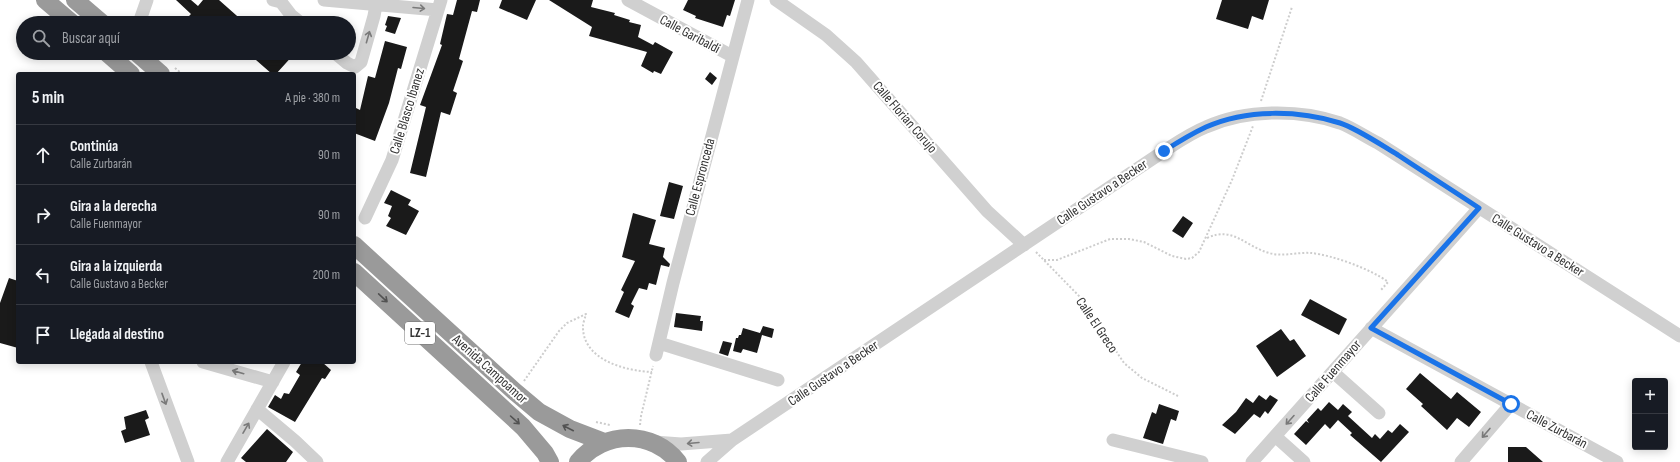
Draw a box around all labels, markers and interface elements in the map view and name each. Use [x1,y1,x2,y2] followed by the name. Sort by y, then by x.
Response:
[412,4,425,11] one-way arrow
[657,11,723,57] street label: Calle Garibaldi
[16,16,356,60] search box
[30,27,52,49] icon: search
[62,29,120,48] text: Buscar aquí
[365,31,372,44] one-way arrow
[386,66,428,156] street label: Calle Blasco Ibanez
[869,78,941,157] street label: Calle Florian Corujo
[32,88,64,108] text: 5 min
[285,90,340,106] text: A pie · 380 m
[681,136,719,218] street label: Calle Espronceda
[70,137,118,156] text: Continúa
[1155,142,1173,160] route end
[32,144,54,166] icon: ahead
[318,147,340,163] text: 90 m
[1053,155,1151,229] street label: Calle Gustavo a Becker
[70,156,132,172] text: Calle Zurbarán
[70,197,157,216] text: Gira a la derecha
[32,204,54,226] icon: right
[318,207,340,223] text: 90 m
[1489,210,1587,280] street label: Calle Gustavo a Becker
[70,216,142,232] text: Calle Fuenmayor
[70,257,162,276] text: Gira a la izquierda
[32,264,54,286] icon: left
[313,267,340,283] text: 200 m
[70,276,168,292] text: Calle Gustavo a Becker
[377,293,387,302] one-way arrow
[1072,294,1122,356] street label: Calle El Greco
[405,322,435,344] road number: LZ-1
[32,324,54,346] icon: arrive
[70,325,164,344] text: Llegada al destino
[448,330,531,407] street label: Avenida Campoamor
[784,336,882,410] street label: Calle Gustavo a Becker
[1301,336,1365,406] street label: Calle Fuenmayor
[231,368,244,375] one-way arrow
[1632,378,1668,450] map controls
[1632,378,1668,414] button: +
[161,392,169,404] one-way arrow
[1502,395,1520,413] route start
[1523,406,1591,452] street label: Calle Zurbarán
[1632,414,1668,450] button: −
[510,415,520,424] one-way arrow
[1285,415,1294,425] one-way arrow
[243,422,251,434] one-way arrow
[562,423,574,431] one-way arrow
[1481,428,1490,438] one-way arrow
[687,439,700,447] one-way arrow

